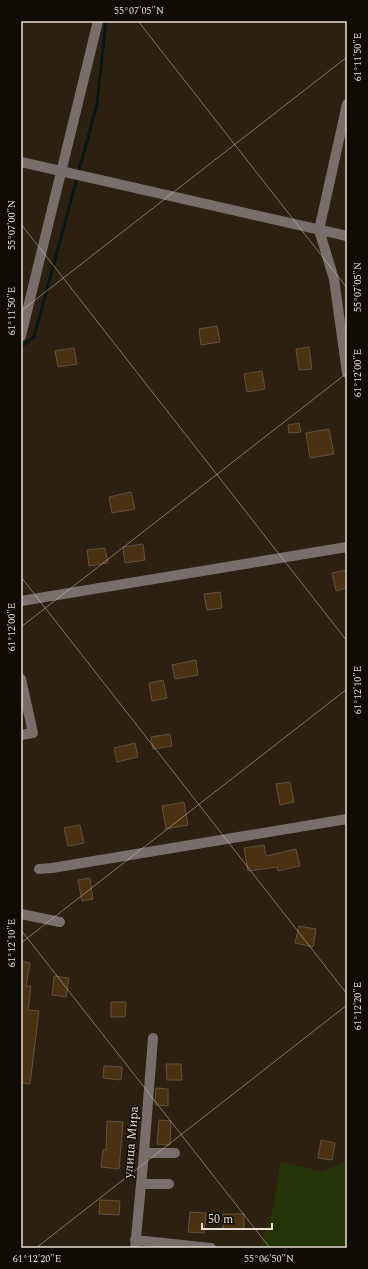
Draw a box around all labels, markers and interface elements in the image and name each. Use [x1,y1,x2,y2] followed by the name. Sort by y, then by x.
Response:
[114,3,164,19] text: 55°07'05"N
[350,33,366,81] text: 61°11'50"E
[4,200,20,250] text: 55°07'00"N
[350,262,366,312] text: 55°07'05"N
[4,287,20,335] text: 61°11'50"E
[350,349,366,397] text: 61°12'00"E
[4,603,20,651] text: 61°12'00"E
[350,666,366,714] text: 61°12'10"E
[4,919,20,967] text: 61°12'10"E
[350,982,366,1030] text: 61°12'20"E
[118,1104,144,1180] street label: улица Мира
[202,1205,272,1231] scale bar
[208,1210,233,1229] text: 50 m
[13,1251,61,1267] text: 61°12'20"E
[244,1251,294,1267] text: 55°06'50"N

